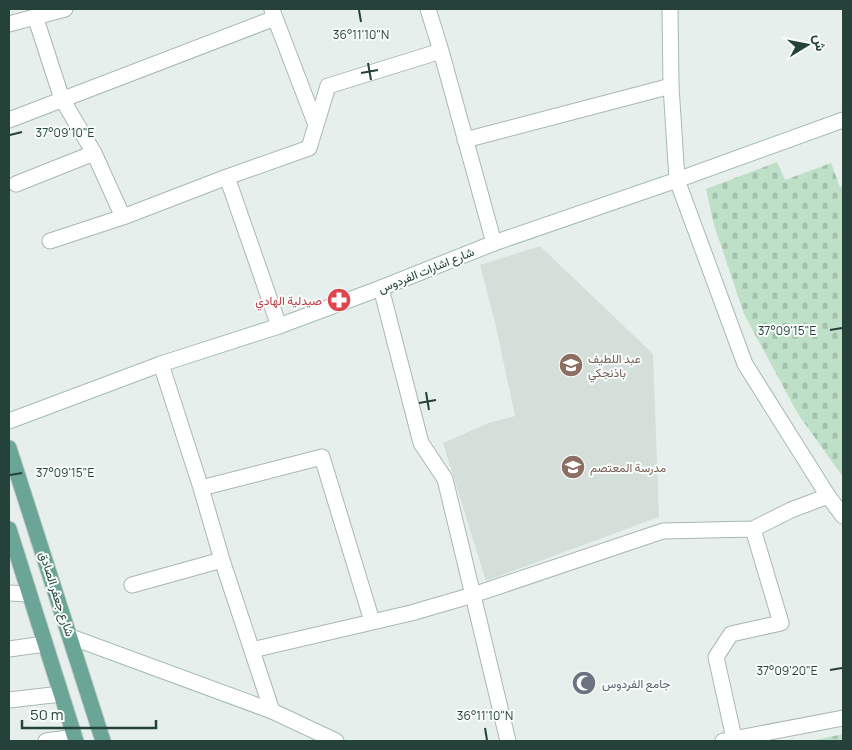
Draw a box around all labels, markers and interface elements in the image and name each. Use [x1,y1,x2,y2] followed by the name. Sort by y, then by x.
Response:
[782,20,832,70] north arrow
[333,26,389,43] text: 36°11'10"N
[809,33,831,53] text: ش
[36,124,95,141] text: 37°09'10"E
[376,243,477,298] street label: شارع اشارات الفردوس
[326,287,352,313] pharmacy icon: صيدلية الهادي
[255,292,322,311] place label: صيدلية الهادي
[758,322,816,339] text: 37°09'15"E
[588,350,641,383] place label: عبد اللطيف باذنجكي
[558,352,584,378] school or university icon: عبد اللطيف باذنجكي
[560,454,586,480] school or university icon: مدرسة المعتصم
[590,459,666,476] place label: مدرسة المعتصم
[36,464,94,481] text: 37°09'15"E
[34,549,79,639] street label: شارع جعفر الصادق
[756,662,818,679] text: 37°09'20"E
[571,670,597,696] mosque icon: جامع الفردوس
[602,675,670,693] place label: جامع الفردوس
[22,698,156,730] scale bar
[30,704,64,725] text: 50 m
[457,707,513,724] text: 36°11'10"N

